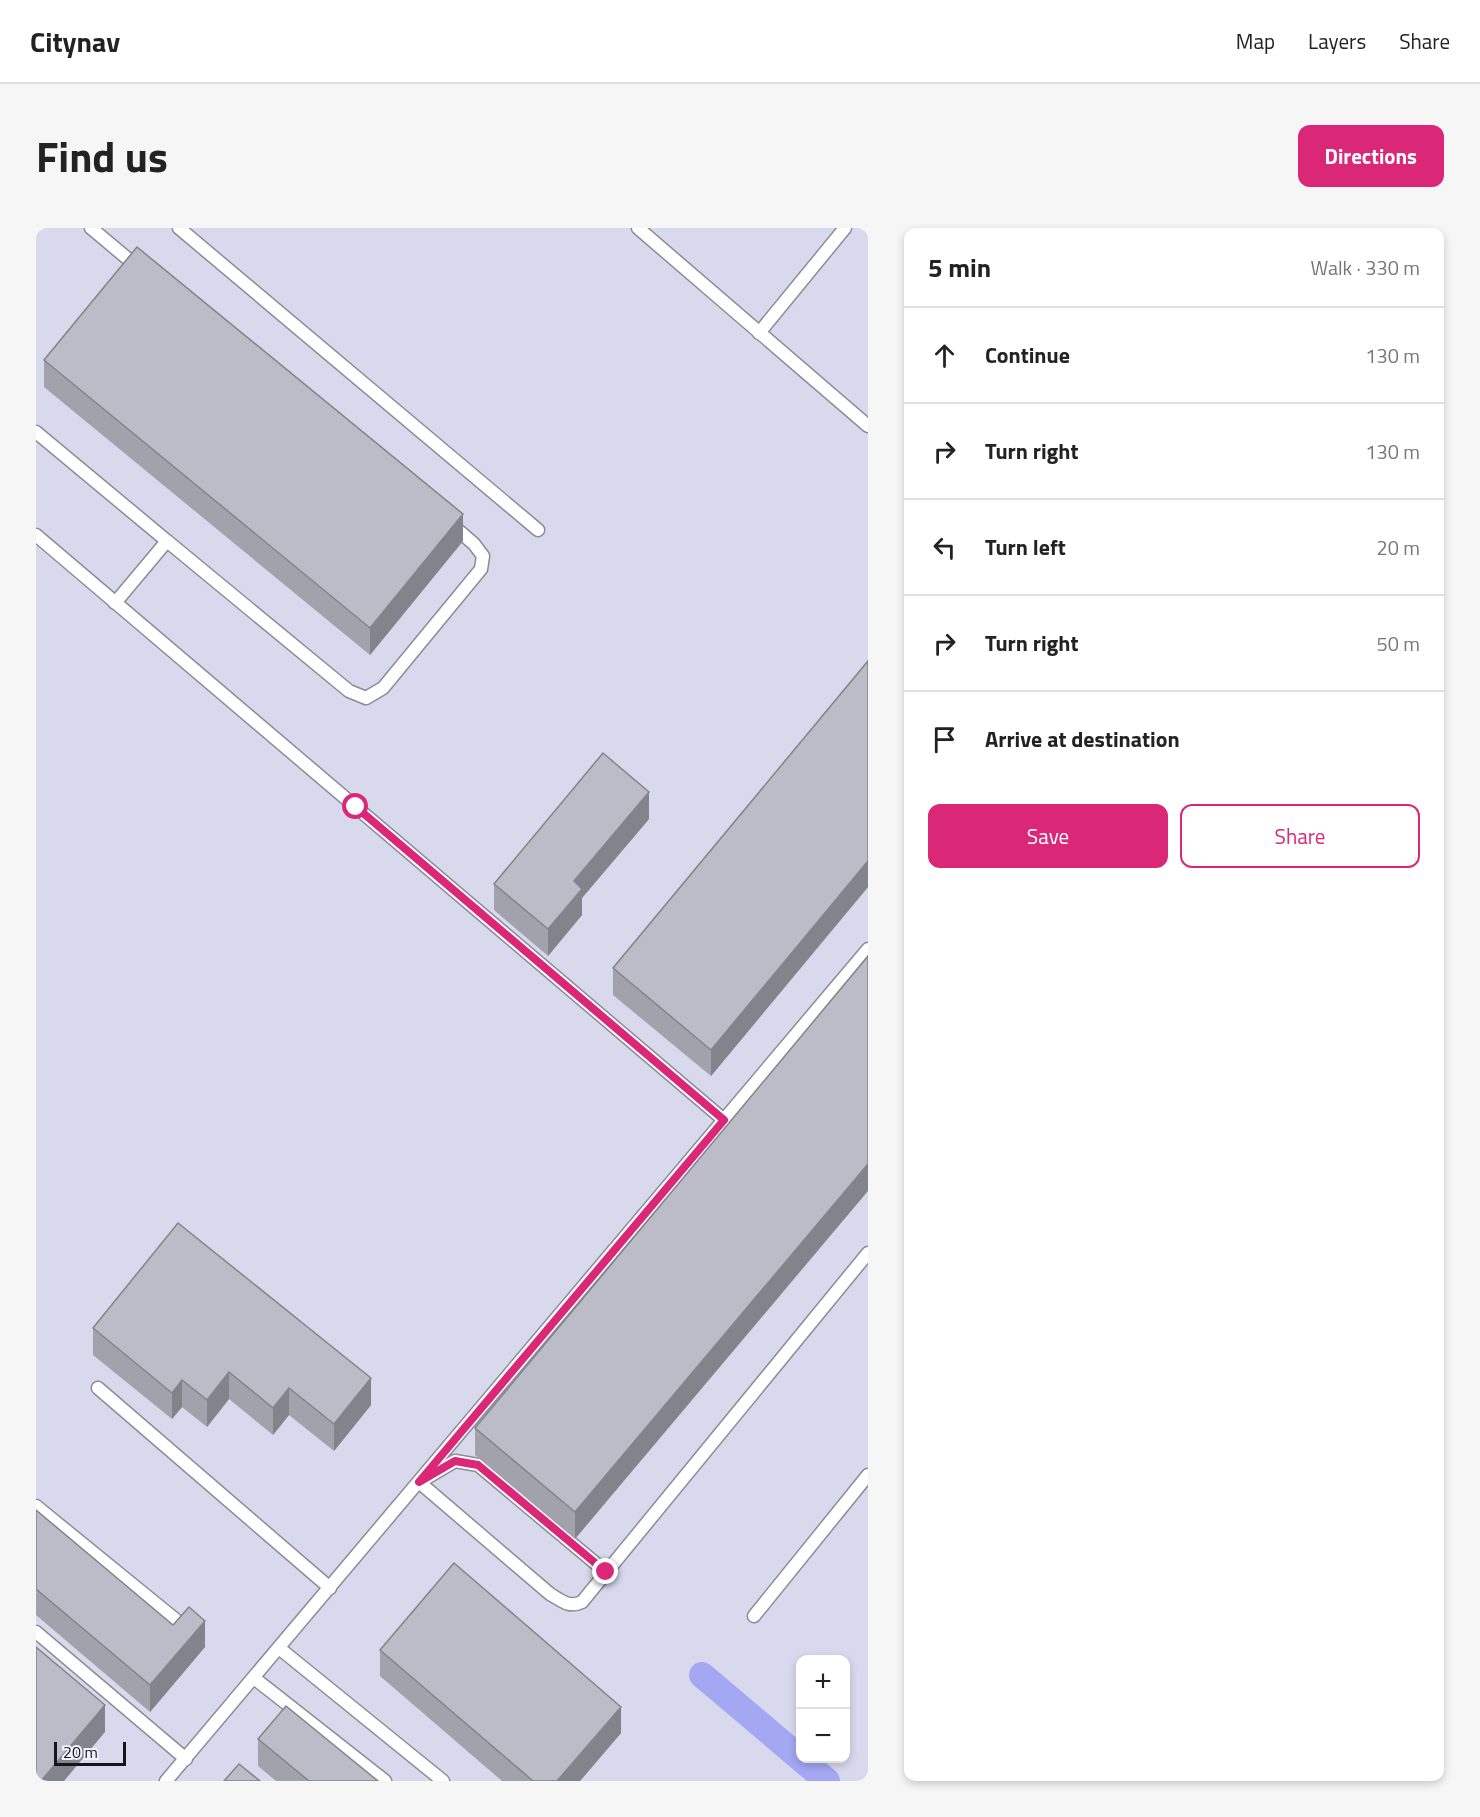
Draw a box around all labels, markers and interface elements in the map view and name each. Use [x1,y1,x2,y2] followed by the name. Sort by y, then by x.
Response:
[30,20,120,63] text: Citynav
[1236,25,1275,57] text: Map
[1308,25,1366,57] text: Layers
[1399,25,1450,57] text: Share
[36,124,168,188] text: Find us
[1298,125,1444,187] button: Directions
[928,248,991,287] text: 5 min
[1311,252,1420,283] text: Walk · 330 m
[985,338,1070,372] text: Continue
[928,339,961,372] icon: ahead
[1365,340,1420,371] text: 130 m
[985,434,1079,468] text: Turn right
[928,435,961,468] icon: right
[1365,436,1420,467] text: 130 m
[985,530,1066,564] text: Turn left
[928,531,961,564] icon: left
[1376,532,1420,563] text: 20 m
[985,626,1079,660] text: Turn right
[928,627,961,660] icon: right
[1376,628,1420,659] text: 50 m
[985,722,1180,756] text: Arrive at destination
[928,723,961,756] icon: arrive
[342,793,368,819] route start
[928,804,1168,868] button: Save
[1180,804,1420,868] button: Share
[592,1558,618,1584] route end
[796,1655,850,1763] map controls
[796,1655,850,1709] button: +
[796,1709,850,1763] button: −
[54,1739,126,1766] scale bar
[63,1740,98,1764] text: 20 m

